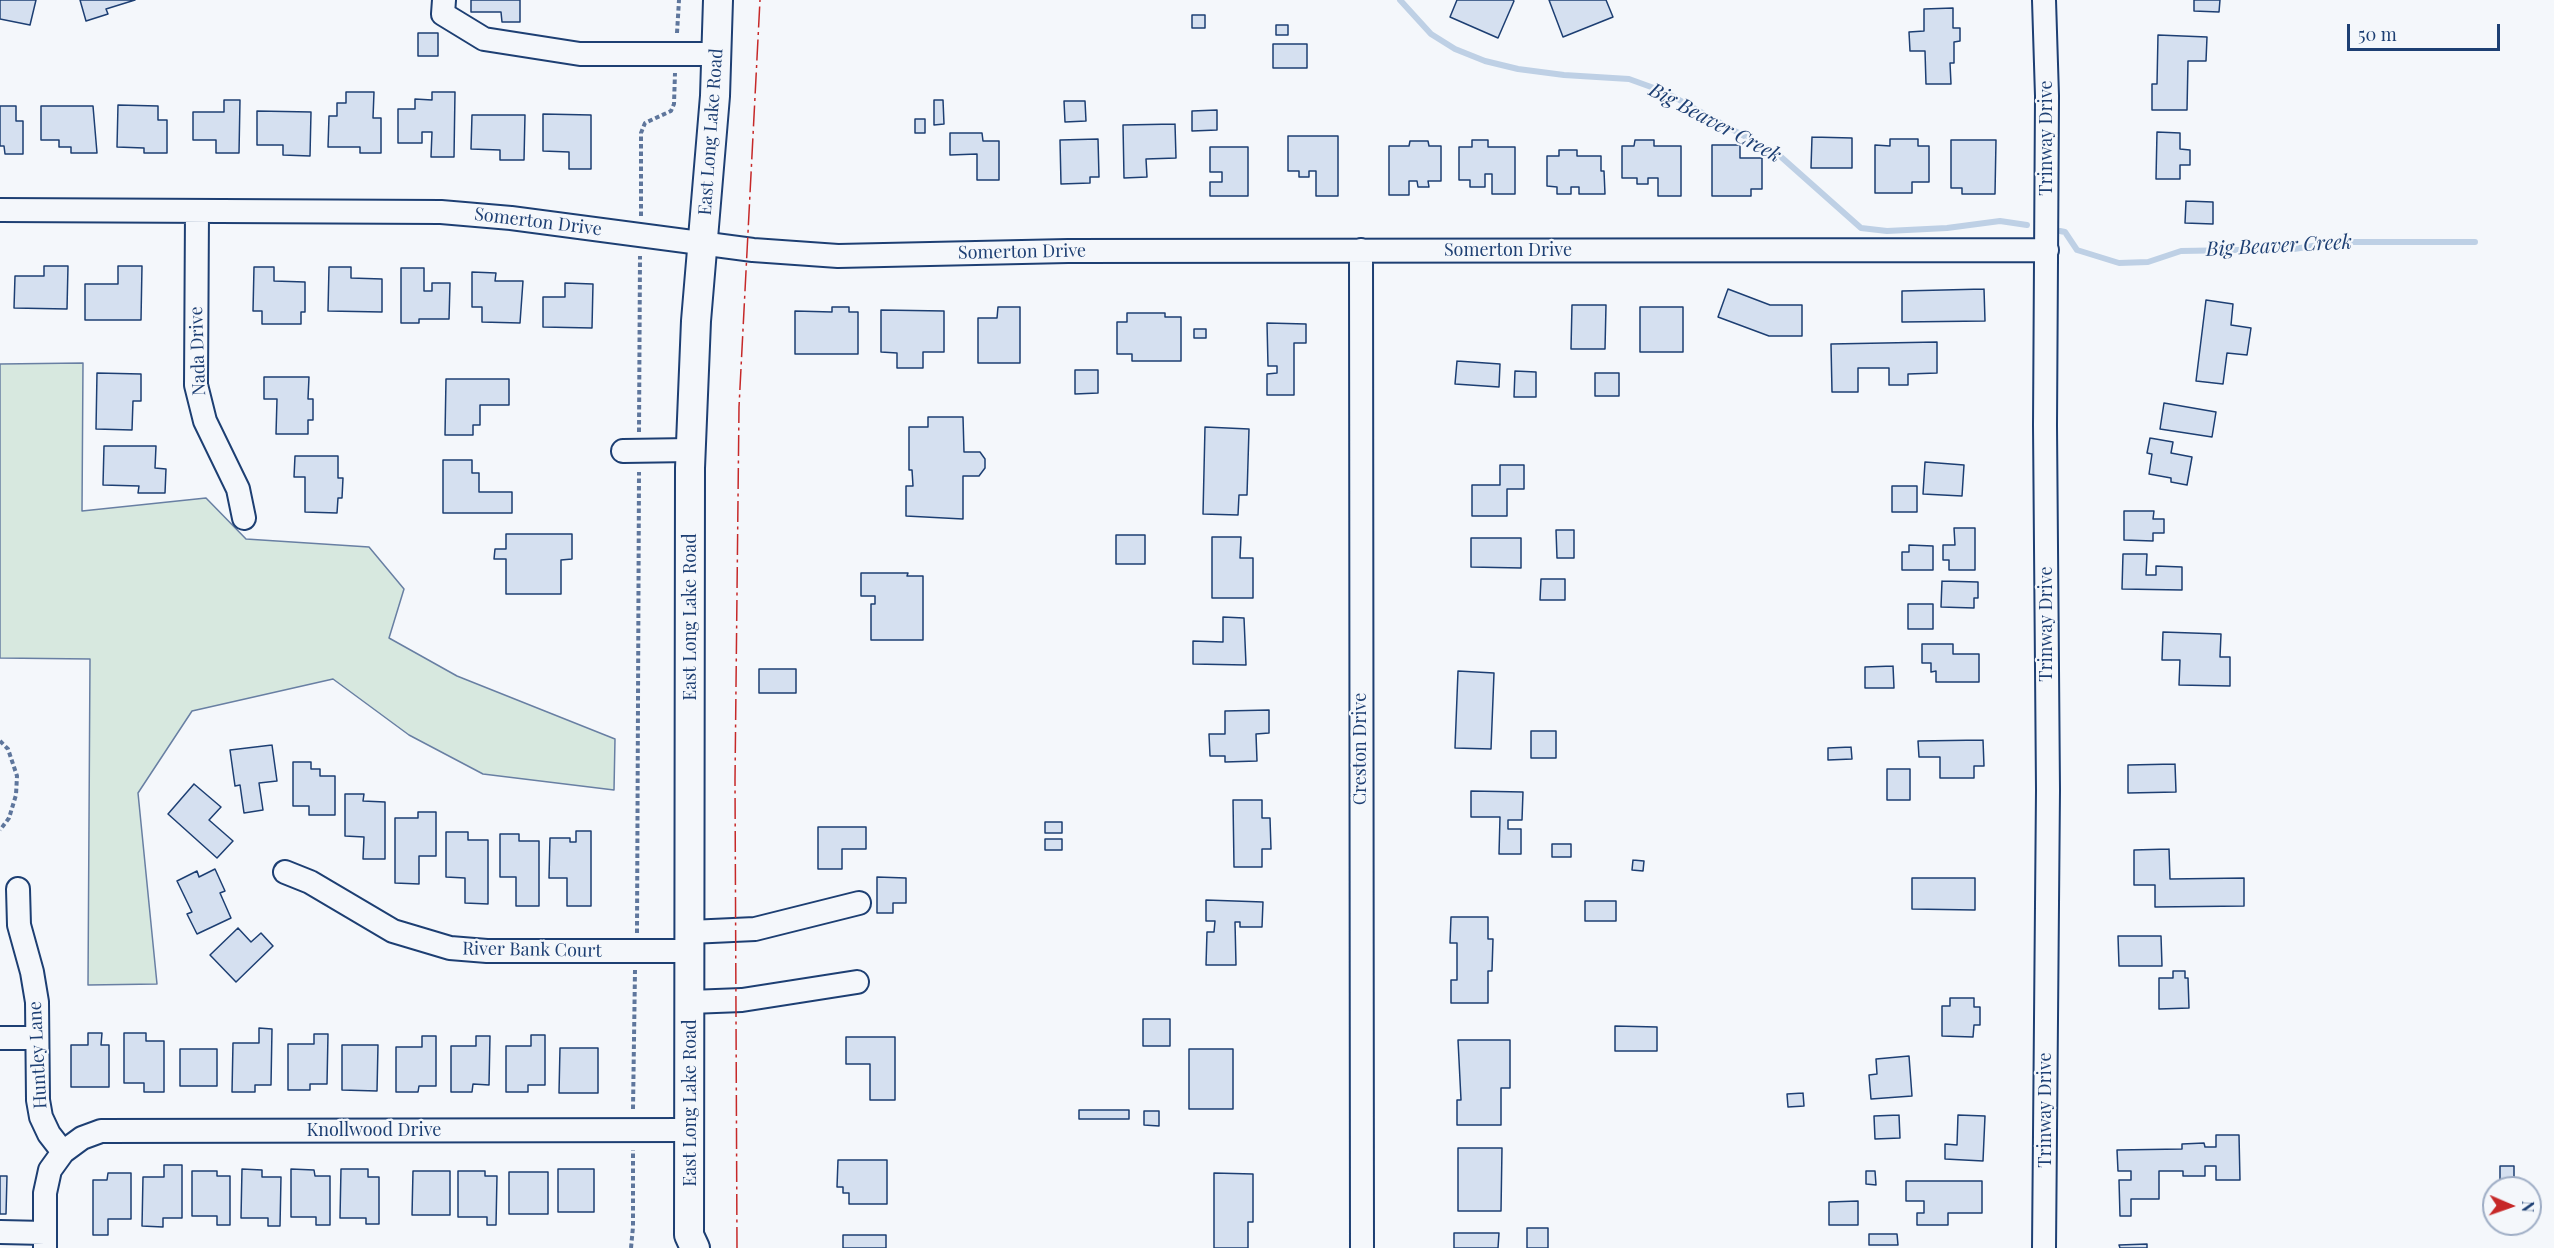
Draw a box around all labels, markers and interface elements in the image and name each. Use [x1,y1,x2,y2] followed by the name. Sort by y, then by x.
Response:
[2350,12,2503,50] scale bar
[2358,22,2397,46] text: 50 m
[694,48,728,216] street label: East Long Lake Road
[1645,78,1785,168] water label: Big Beaver Creek
[2035,80,2057,196] street label: Trinway Drive
[473,203,603,241] street label: Somerton Drive
[2205,230,2353,262] water label: Big Beaver Creek
[1444,239,1572,261] street label: Somerton Drive
[958,240,1086,264] street label: Somerton Drive
[186,306,210,396] street label: Nada Drive
[679,533,701,701] street label: East Long Lake Road
[2035,566,2057,682] street label: Trinway Drive
[1349,693,1371,805] street label: Creston Drive
[462,938,602,962] street label: River Bank Court
[24,1001,52,1109] street label: Huntley Lane
[679,1019,701,1187] street label: East Long Lake Road
[2034,1052,2056,1168] street label: Trinway Drive
[307,1119,441,1141] street label: Knollwood Drive
[2482,1176,2542,1236] north arrow
[2518,1200,2539,1213] text: N

